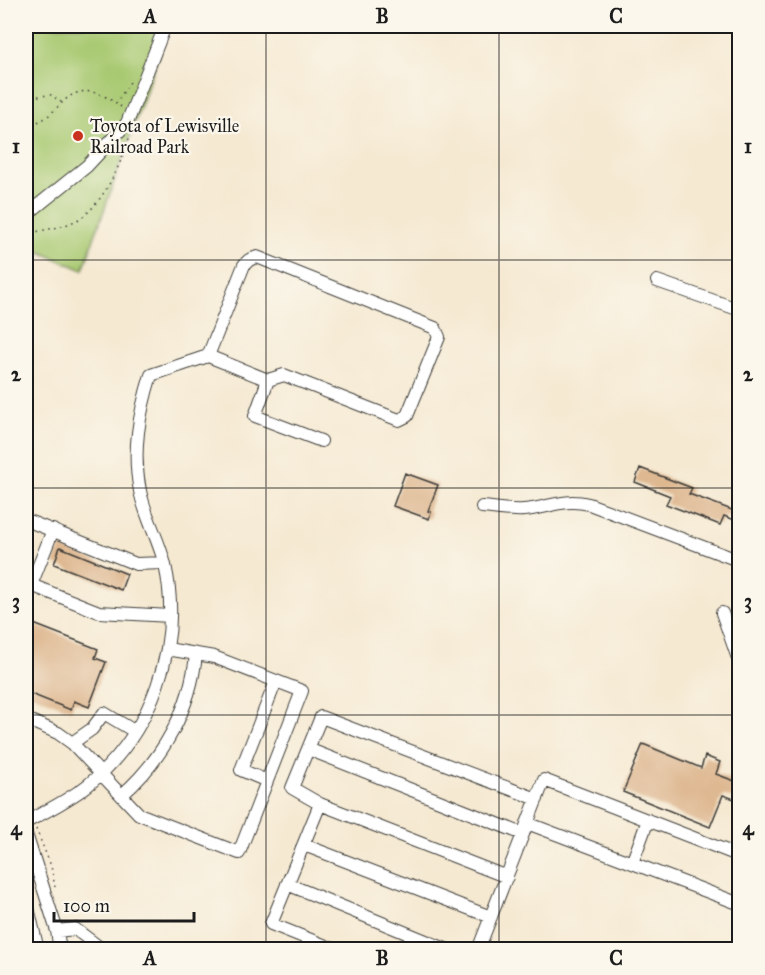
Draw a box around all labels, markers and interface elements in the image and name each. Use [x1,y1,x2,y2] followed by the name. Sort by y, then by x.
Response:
[141,4,157,28] text: A
[375,4,389,28] text: B
[609,4,623,28] text: C
[90,115,239,158] place label: Toyota of Lewisville Railroad Park
[71,129,85,143] marker: Toyota of Lewisville Railroad Park
[12,134,20,158] text: 1
[744,134,752,158] text: 1
[11,362,22,386] text: 2
[743,362,754,386] text: 2
[12,589,20,614] text: 3
[744,589,752,614] text: 3
[10,816,22,841] text: 4
[742,816,754,841] text: 4
[54,885,194,923] scale bar
[63,895,110,917] text: 100 m
[141,946,157,970] text: A
[375,946,389,970] text: B
[609,946,623,970] text: C

